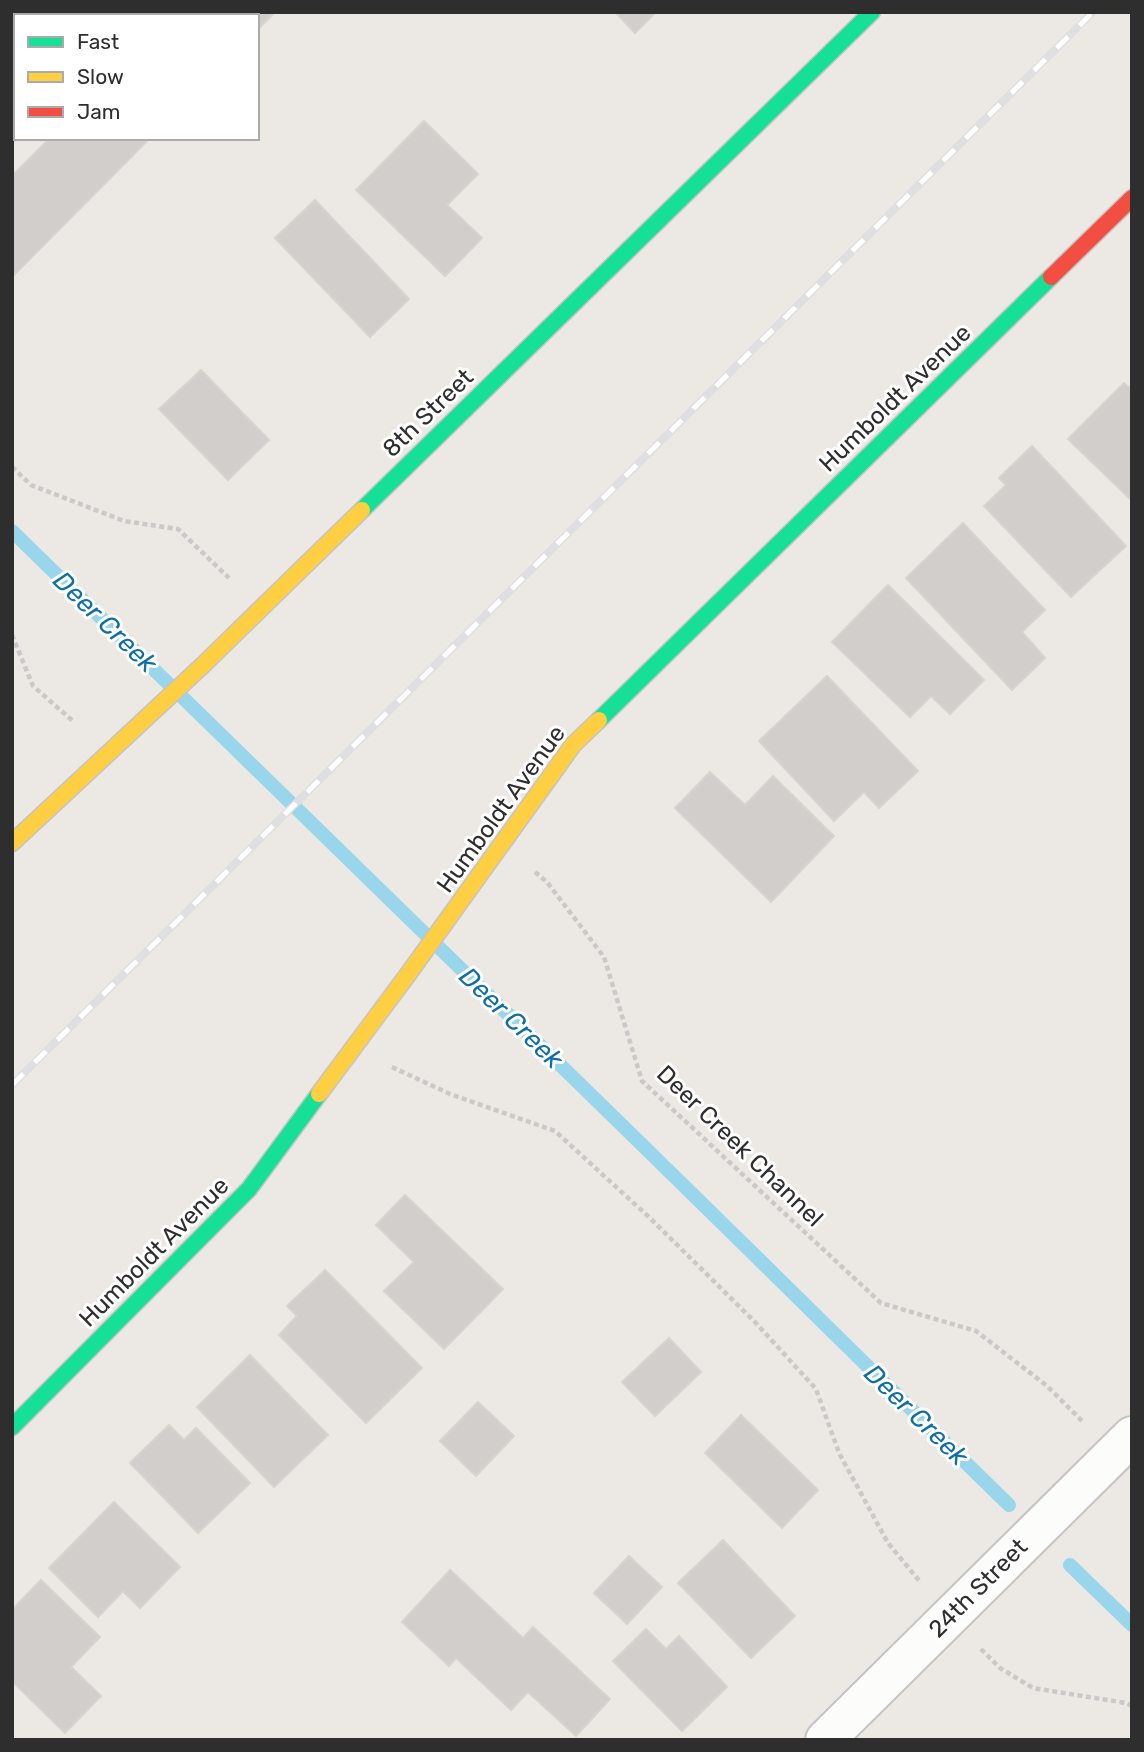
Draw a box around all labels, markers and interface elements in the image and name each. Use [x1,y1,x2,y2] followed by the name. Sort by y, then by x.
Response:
[14,14,259,140] legend
[77,29,119,54] text: Fast
[77,64,124,89] text: Slow
[77,99,121,124] text: Jam
[813,319,977,477] street label: Humboldt Avenue
[377,363,479,463] street label: 8th Street
[47,565,164,679] water label: Deer Creek
[431,720,571,898] street label: Humboldt Avenue
[453,961,570,1075] water label: Deer Creek
[651,1060,829,1232] street label: Deer Creek Channel
[73,1171,235,1333] street label: Humboldt Avenue
[858,1358,975,1472] water label: Deer Creek
[923,1533,1033,1643] street label: 24th Street

